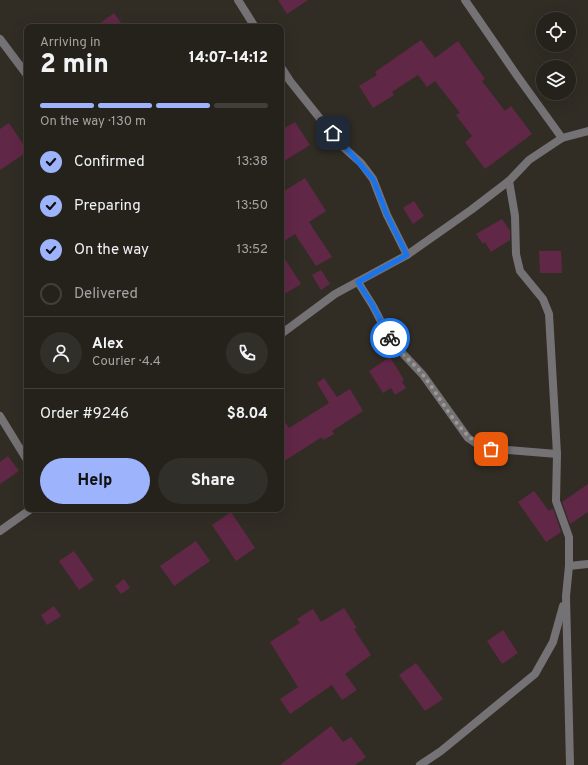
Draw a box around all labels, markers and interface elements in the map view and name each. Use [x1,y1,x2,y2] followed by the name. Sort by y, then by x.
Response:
[536,12,576,100] map controls
[536,12,576,52] button: locate
[40,35,101,51] text: Arriving in
[40,49,109,82] text: 2 min
[189,49,268,68] text: 14:07–14:12
[536,60,576,100] button: layers
[40,114,146,130] text: On the way · 130 m
[316,116,350,150] pin
[322,122,344,144] icon: home
[40,151,62,173] icon: check
[74,153,145,172] text: Confirmed
[237,154,268,170] text: 13:38
[40,195,62,217] icon: check
[74,197,141,216] text: Preparing
[236,198,268,214] text: 13:50
[40,239,62,261] icon: check
[74,241,149,260] text: On the way
[236,242,268,258] text: 13:52
[74,285,138,304] text: Delivered
[370,318,410,358] courier
[379,327,401,349] icon: bike
[40,332,82,374] button: person
[226,332,268,374] button: phone
[92,335,124,354] text: Alex
[92,354,161,370] text: Courier · 4.4
[40,405,129,424] text: Order #9246
[227,405,268,424] text: $8.04
[474,432,508,466] pin
[480,438,502,460] icon: bag
[40,458,150,504] button: Help
[158,458,268,504] button: Share

